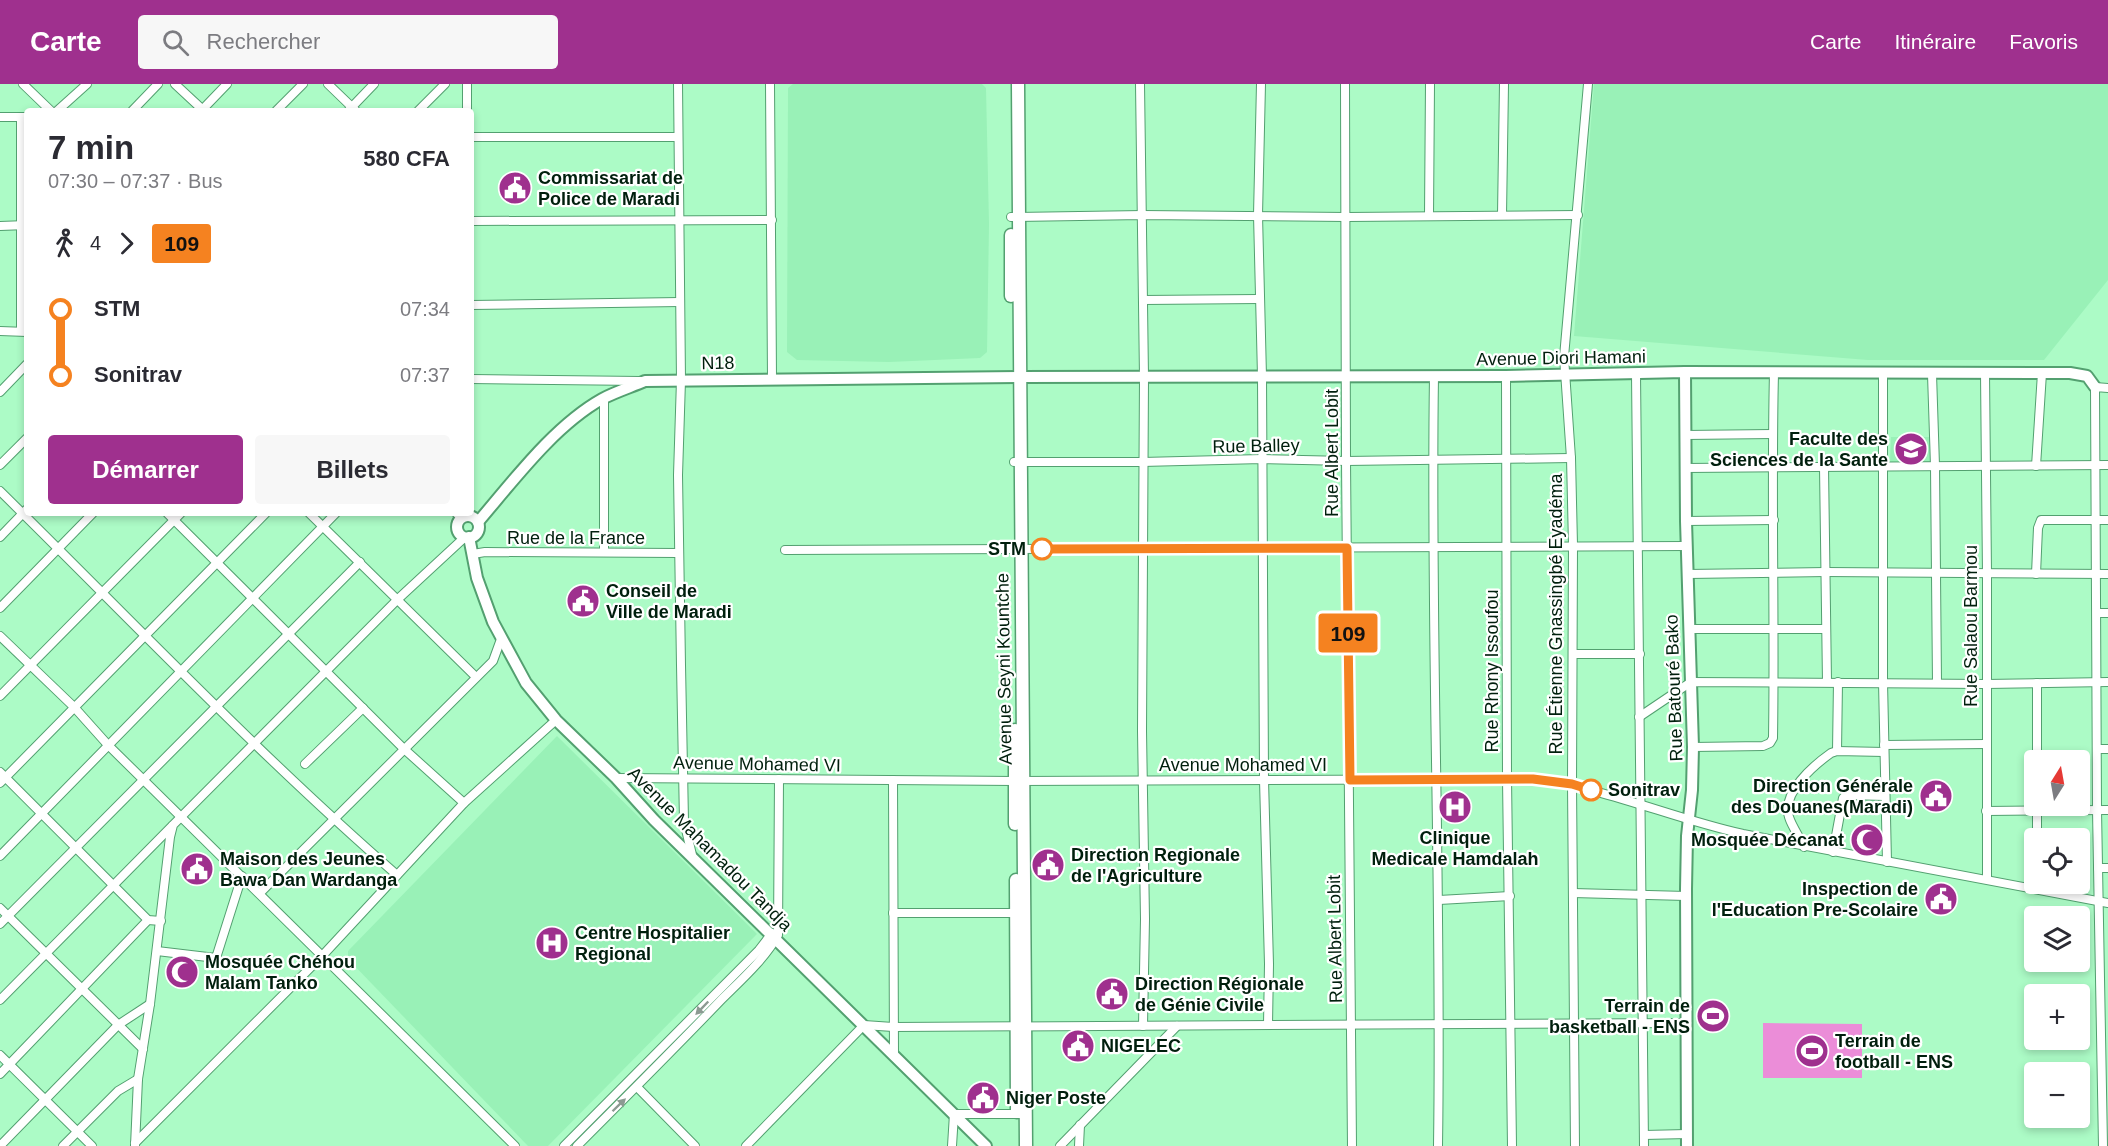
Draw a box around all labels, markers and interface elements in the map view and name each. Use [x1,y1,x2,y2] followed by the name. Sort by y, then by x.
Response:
[138,15,558,69] search box
[30,26,102,57] text: Carte
[159,26,192,59] icon: search
[207,29,320,54] text: Rechercher
[1810,30,1861,53] text: Carte
[1894,30,1976,53] text: Itinéraire
[2009,30,2078,53] text: Favoris
[48,129,134,166] text: 7 min
[363,146,450,171] text: 580 CFA
[538,168,683,209] place label: Commissariat de Police de Maradi
[48,170,223,192] text: 07:30 – 07:37 · Bus
[497,170,533,206] public building icon: Commissariat de Police de Maradi
[48,227,81,260] icon: walk
[110,227,143,260] icon: forward
[90,232,101,254] text: 4
[164,232,199,255] text: 109
[94,296,140,321] text: STM
[400,298,450,320] text: 07:34
[1476,347,1646,369] street label: Avenue Diori Hamani
[701,353,735,373] street label: N18
[94,362,182,387] text: Sonitrav
[400,364,450,386] text: 07:37
[1322,389,1342,517] street label: Rue Albert Lobit
[1710,429,1888,470] place label: Faculte des Sciences de la Sante
[1893,431,1929,467] school or university icon: Faculte des Sciences de la Sante
[48,435,243,504] button: Démarrer
[255,435,450,504] button: Billets
[1212,435,1300,457] street label: Rue Balley
[1546,472,1566,755] street label: Rue Étienne Gnassingbé Eyadéma
[507,528,645,548] street label: Rue de la France
[1031,538,1053,560] marker: STM
[988,539,1026,559] place label: STM
[1961,545,1981,707] street label: Rue Salaou Barmou
[992,573,1016,765] street label: Avenue Seyni Kountche
[606,581,732,622] place label: Conseil de Ville de Maradi
[565,583,601,619] public building icon: Conseil de Ville de Maradi
[1482,589,1502,753] street label: Rue Rhony Issoufou
[1314,614,1382,652] line badge: 109
[1661,614,1687,762] street label: Rue Batouré Bako
[1330,622,1366,645] text: 109
[2024,750,2090,816] north arrow
[2024,750,2090,1128] map controls
[673,753,841,775] street label: Avenue Mohamed VI
[1159,755,1327,775] street label: Avenue Mohamed VI
[624,763,797,936] street label: Avenue Mahamadou Tandja
[1731,776,1913,817] place label: Direction Générale des Douanes(Maradi)
[1918,778,1954,814] public building icon: Direction Générale des Douanes(Maradi)
[1580,779,1602,801] marker: Sonitrav
[1608,780,1680,800] place label: Sonitrav
[1437,789,1473,825] hospital icon: Clinique Medicale Hamdalah
[1849,822,1885,858] mosque icon: Mosquée Décanat
[1371,828,1539,869] place label: Clinique Medicale Hamdalah
[2024,828,2090,894] button: locate
[1691,830,1844,850] place label: Mosquée Décanat
[1071,845,1240,886] place label: Direction Regionale de l'Agriculture
[1030,847,1066,883] public building icon: Direction Regionale de l'Agriculture
[220,849,398,890] place label: Maison des Jeunes Bawa Dan Wardanga
[179,851,215,887] public building icon: Maison des Jeunes Bawa Dan Wardanga
[1324,875,1346,1003] street label: Rue Albert Lobit
[1712,879,1918,920] place label: Inspection de l'Education Pre-Scolaire
[1923,881,1959,917] public building icon: Inspection de l'Education Pre-Scolaire
[2024,906,2090,972] button: layers
[575,923,730,964] place label: Centre Hospitalier Regional
[534,925,570,961] hospital icon: Centre Hospitalier Regional
[205,952,355,993] place label: Mosquée Chéhou Malam Tanko
[164,954,200,990] mosque icon: Mosquée Chéhou Malam Tanko
[1135,974,1304,1015] place label: Direction Régionale de Génie Civile
[1094,976,1130,1012] public building icon: Direction Régionale de Génie Civile
[2024,984,2090,1050] button: +
[1549,996,1690,1037] place label: Terrain de basketball - ENS
[1695,998,1731,1034] sports icon: Terrain de basketball - ENS
[695,1001,709,1015] one-way arrow
[1060,1028,1096,1064] public building icon: NIGELEC
[1835,1031,1953,1072] place label: Terrain de football - ENS
[1794,1033,1830,1069] sports icon: Terrain de football - ENS
[1101,1036,1181,1056] place label: NIGELEC
[2024,1062,2090,1128] button: −
[965,1080,1001,1116] public building icon: Niger Poste
[1006,1088,1106,1108] place label: Niger Poste
[611,1098,625,1112] one-way arrow

